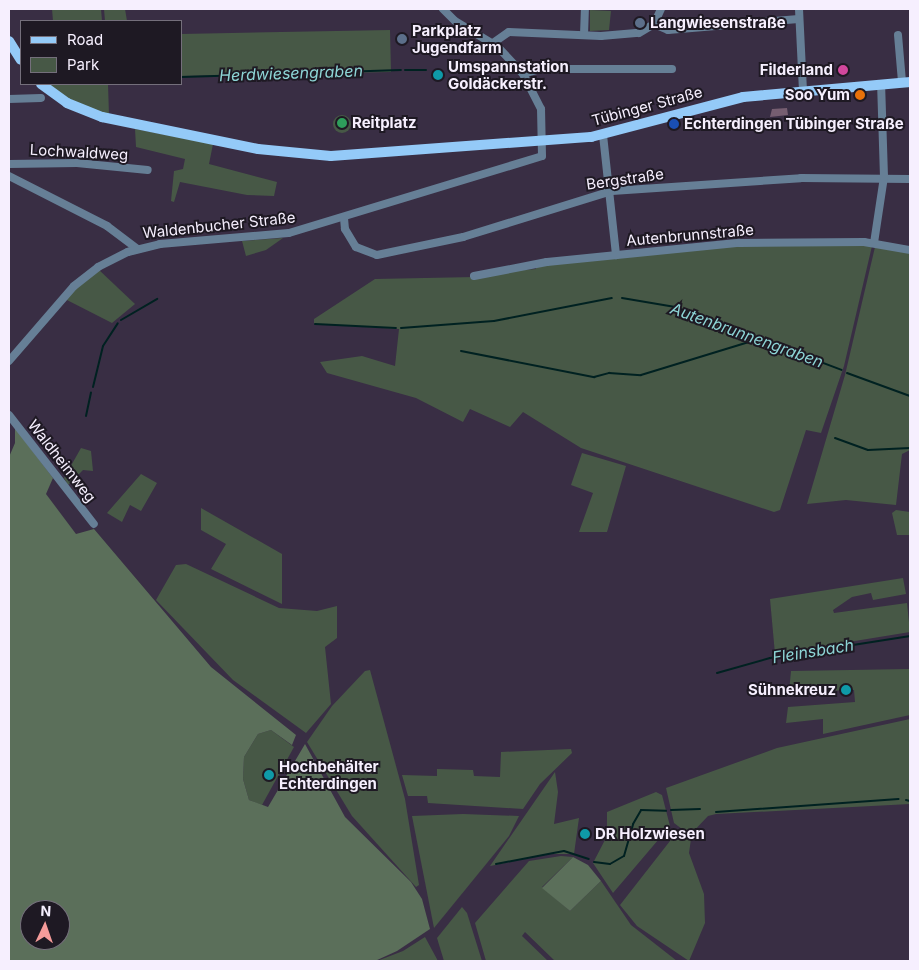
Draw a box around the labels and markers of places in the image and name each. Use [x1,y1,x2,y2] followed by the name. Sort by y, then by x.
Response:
[650,14,786,32] place label: Langwiesenstraße
[634,17,646,29] marker: Langwiesenstraße
[412,21,502,56] place label: Parkplatz Jugendfarm
[396,33,408,45] marker: Parkplatz Jugendfarm
[448,57,569,92] place label: Umspannstation Goldäckerstr.
[760,61,833,79] place label: Filderland
[837,64,849,76] marker: Filderland
[432,69,444,81] marker: Umspannstation Goldäckerstr.
[785,86,850,104] place label: Soo Yum
[854,89,866,101] marker: Soo Yum
[352,114,416,132] place label: Reitplatz
[684,115,904,133] place label: Echterdingen Tübinger Straße
[336,117,348,129] marker: Reitplatz
[668,118,680,130] marker: Echterdingen Tübinger Straße
[748,681,836,699] place label: Sühnekreuz
[840,684,852,696] marker: Sühnekreuz
[279,757,379,792] place label: Hochbehälter Echterdingen
[263,769,275,781] marker: Hochbehälter Echterdingen
[595,825,705,843] place label: DR Holzwiesen
[579,828,591,840] marker: DR Holzwiesen

